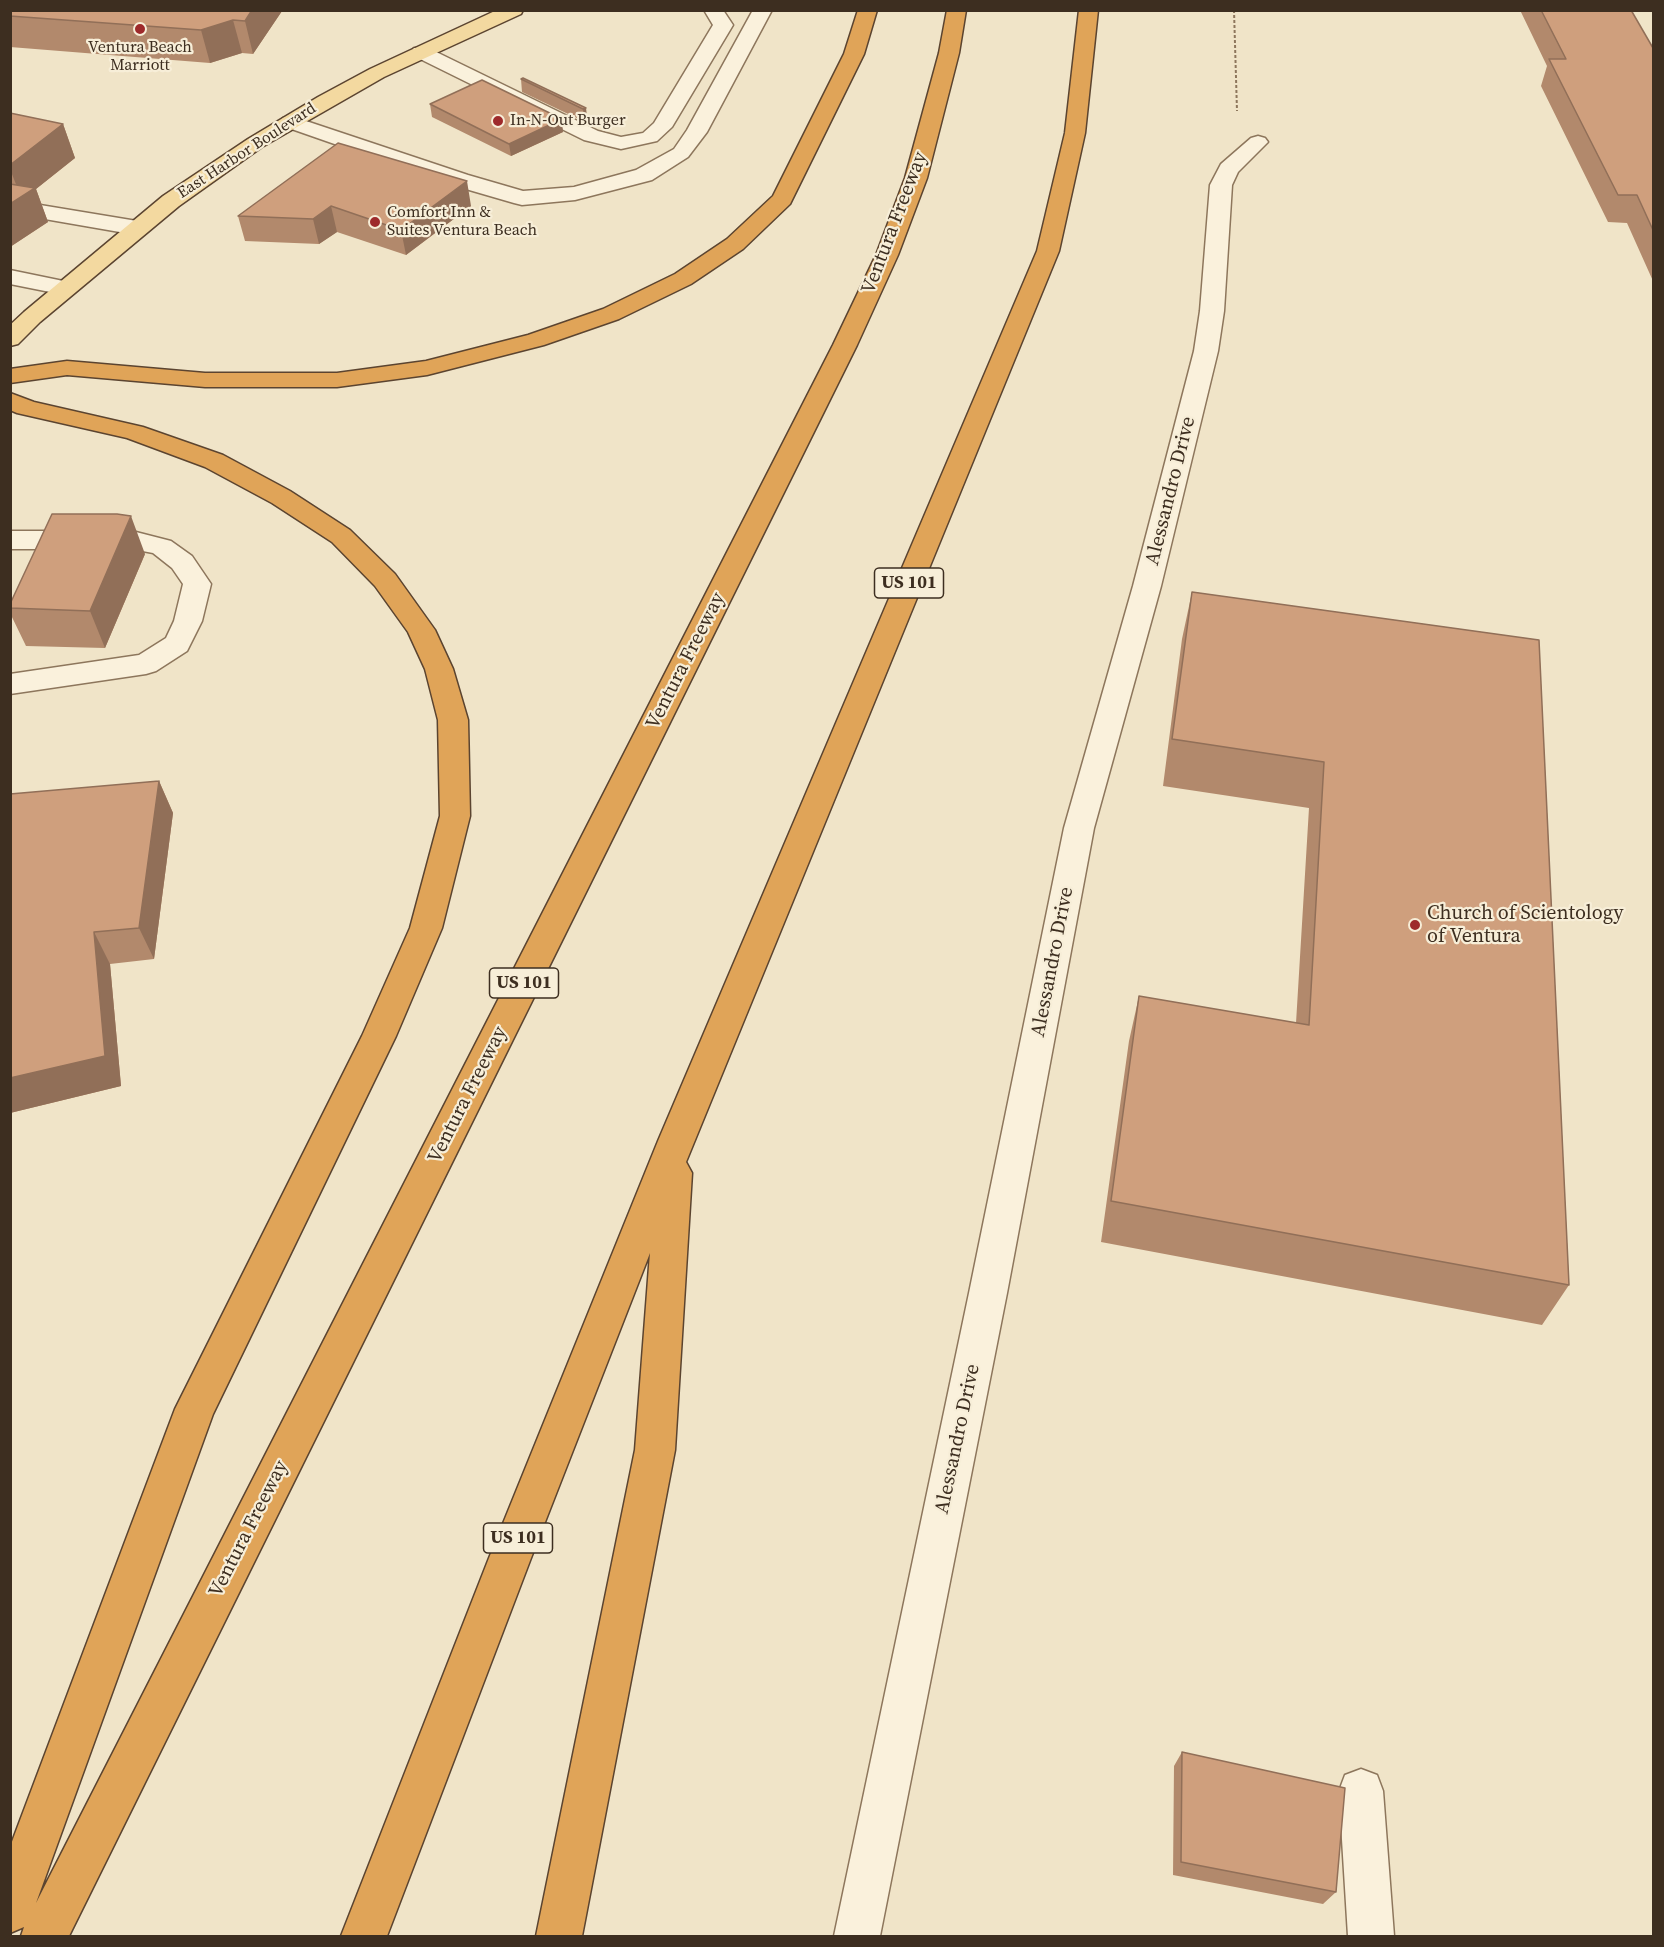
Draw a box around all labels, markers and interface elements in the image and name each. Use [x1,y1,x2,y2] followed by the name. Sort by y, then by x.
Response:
[133,22,147,36] marker: Ventura Beach Marriott
[88,38,192,76] place label: Ventura Beach Marriott
[174,99,320,203] street label: East Harbor Boulevard
[510,111,626,131] place label: In-N-Out Burger
[491,114,505,128] marker: In-N-Out Burger
[857,149,933,297] street label: Ventura Freeway
[387,203,537,241] place label: Comfort Inn & Suites Ventura Beach
[368,215,382,229] marker: Comfort Inn & Suites Ventura Beach
[1141,414,1201,568] street label: Alessandro Drive
[874,568,944,598] road number: US 101
[641,589,731,733] street label: Ventura Freeway
[1027,885,1079,1039] street label: Alessandro Drive
[1427,902,1624,949] place label: Church of Scientology of Ventura
[1408,918,1422,932] marker: Church of Scientology of Ventura
[490,968,558,998] road number: US 101
[423,1023,513,1167] street label: Ventura Freeway
[930,1362,986,1516] street label: Alessandro Drive
[204,1457,294,1601] street label: Ventura Freeway
[484,1523,552,1553] road number: US 101

